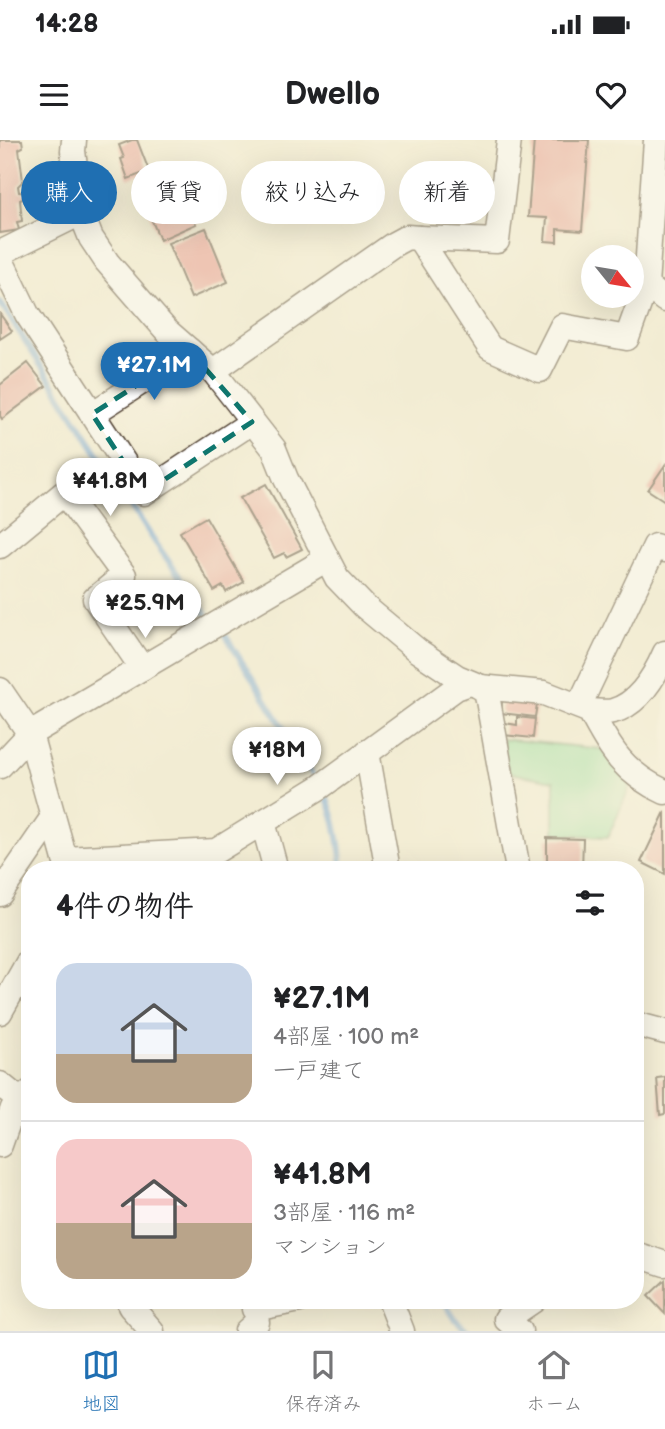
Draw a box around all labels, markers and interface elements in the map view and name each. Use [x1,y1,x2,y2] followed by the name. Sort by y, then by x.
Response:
[35,9,99,40] text: 14:28
[285,75,380,114] text: Dwello
[35,76,73,114] icon: menu
[592,76,630,114] icon: heart
[21,161,117,224] chip: 購入
[131,161,227,224] chip: 賃貸
[241,161,385,224] chip: 絞り込み
[399,161,495,224] chip: 新着
[581,245,644,308] north arrow
[581,245,644,308] map controls
[97,342,211,402] pin: ¥27.1M
[117,351,191,379] text: ¥27.1M
[53,458,167,518] pin: ¥41.8M
[72,467,148,495] text: ¥41.8M
[88,580,202,640] pin: ¥25.9M
[105,589,185,617] text: ¥25.9M
[236,728,318,787] pin: ¥18M
[248,736,306,764] text: ¥18M
[571,884,609,922] icon: filters
[56,889,194,925] text: 4件の物件
[273,981,370,1017] text: ¥27.1M
[112,991,196,1075] icon: home
[273,1023,419,1051] text: 4部屋 · 100 m²
[273,1057,365,1085] text: 一戸建て
[273,1157,372,1193] text: ¥41.8M
[112,1167,196,1251] icon: home
[273,1199,415,1227] text: 3部屋 · 116 m²
[273,1233,387,1261] text: マンション
[82,1346,120,1416] tab: 地図
[285,1346,361,1416] tab: 保存済み
[526,1346,583,1416] tab: ホーム

